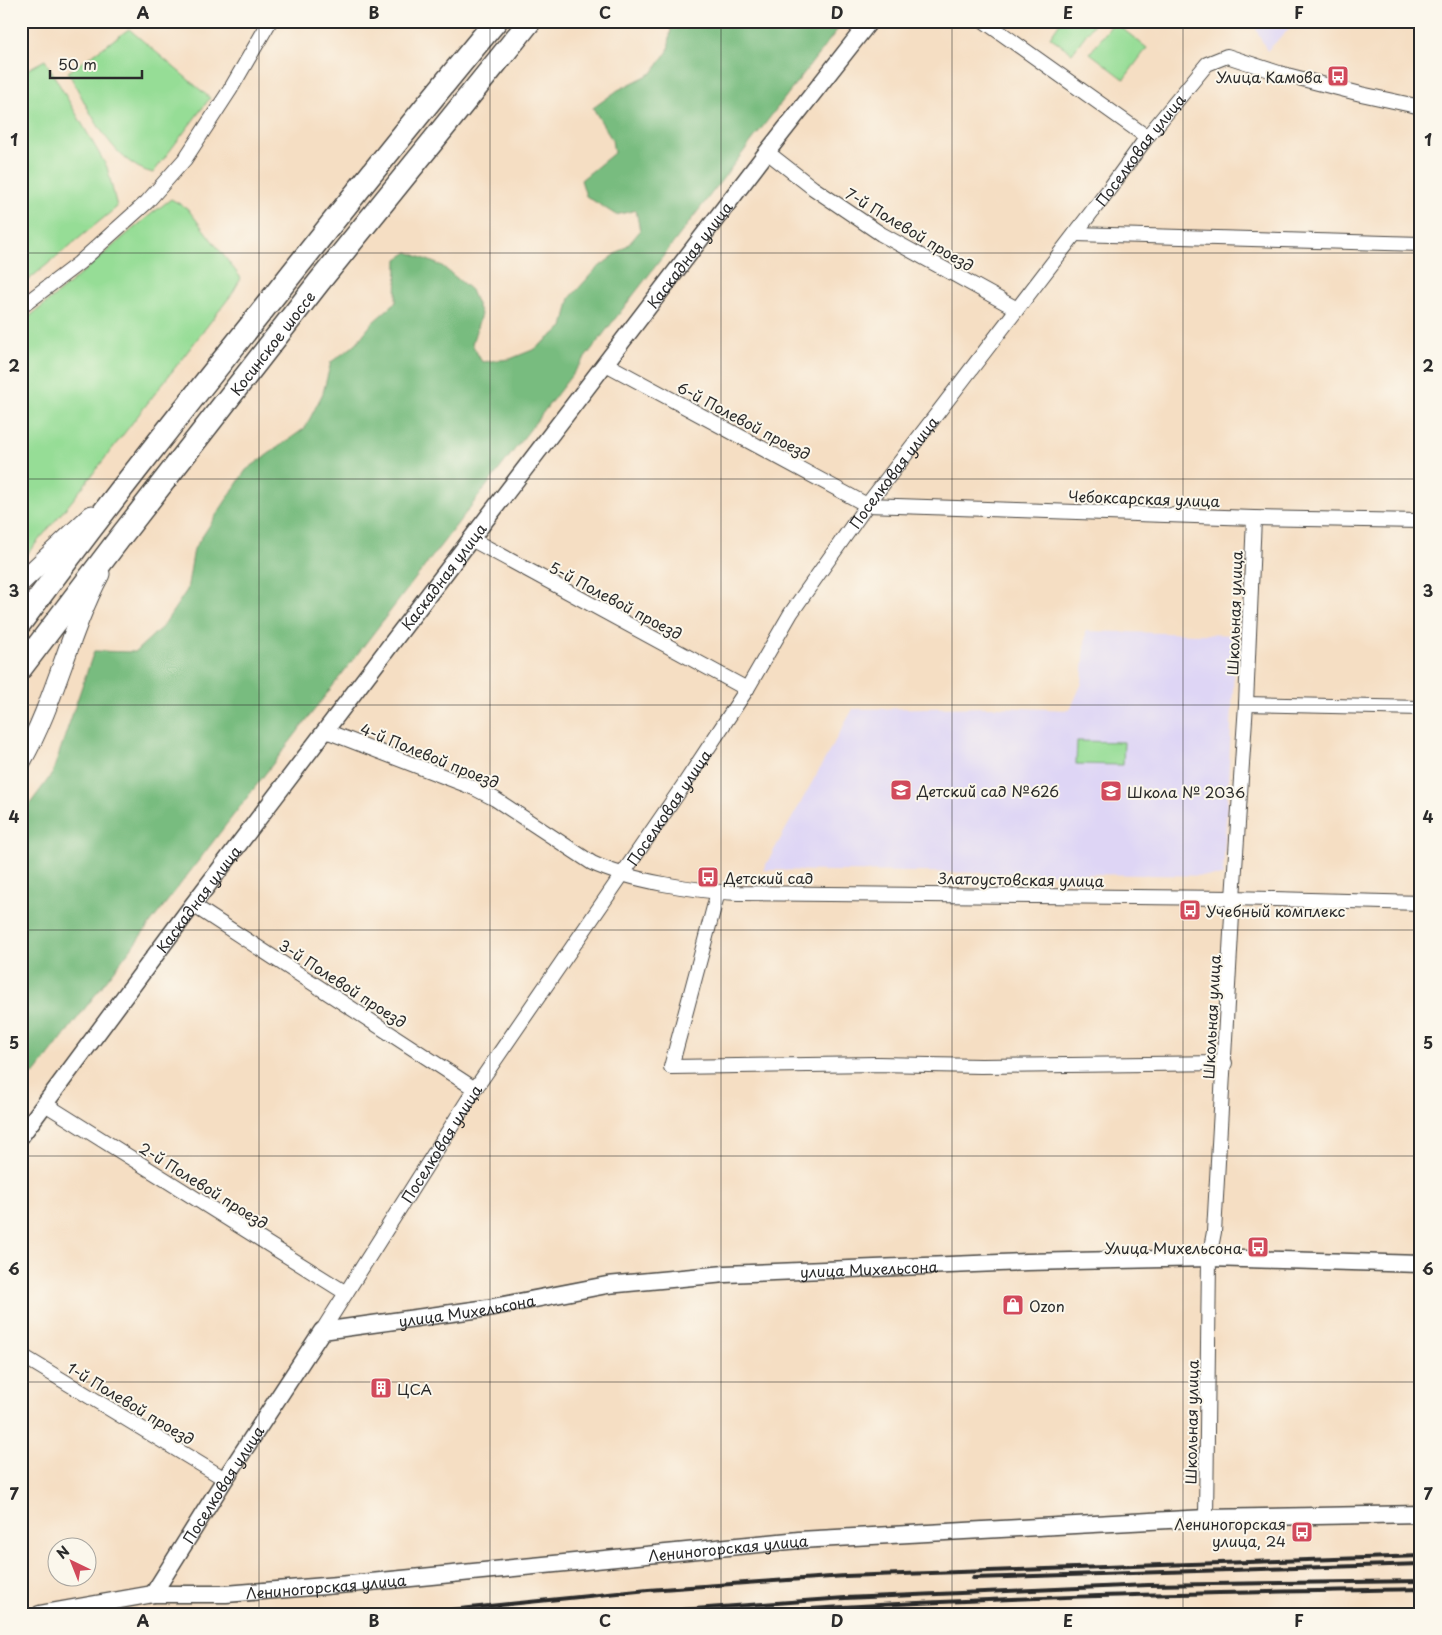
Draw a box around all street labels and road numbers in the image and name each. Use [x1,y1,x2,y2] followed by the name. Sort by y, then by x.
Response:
[1089,88,1190,210] street label: Поселковая улица
[842,182,978,276] street label: 7-й Полевой проезд
[640,195,738,313] street label: Каскадная улица
[224,285,320,400] street label: Косинское шоссе
[673,375,815,465] street label: 6-й Полевой проезд
[843,410,943,533] street label: Поселковая улица
[1068,484,1221,512] street label: Чебоксарская улица
[394,517,491,635] street label: Каскадная улица
[1220,550,1248,676] street label: Школьная улица
[545,555,687,645] street label: 5-й Полевой проезд
[357,717,503,793] street label: 4-й Полевой проезд
[620,744,716,870] street label: Поселковая улица
[150,840,246,957] street label: Каскадная улица
[937,866,1105,892] street label: Златоустовская улица
[275,933,411,1033] street label: 3-й Полевой проезд
[1196,954,1226,1080] street label: Школьная улица
[395,1079,487,1207] street label: Поселковая улица
[135,1136,273,1234] street label: 2-й Полевой проезд
[800,1254,939,1283] street label: улица Михельсона
[397,1288,538,1332] street label: улица Михельсона
[63,1356,199,1450] street label: 1-й Полевой проезд
[1178,1359,1204,1484] street label: Школьная улица
[176,1420,269,1548] street label: Поселковая улица
[647,1528,809,1566] street label: Лениногорская улица
[245,1567,408,1604] street label: Лениногорская улица

